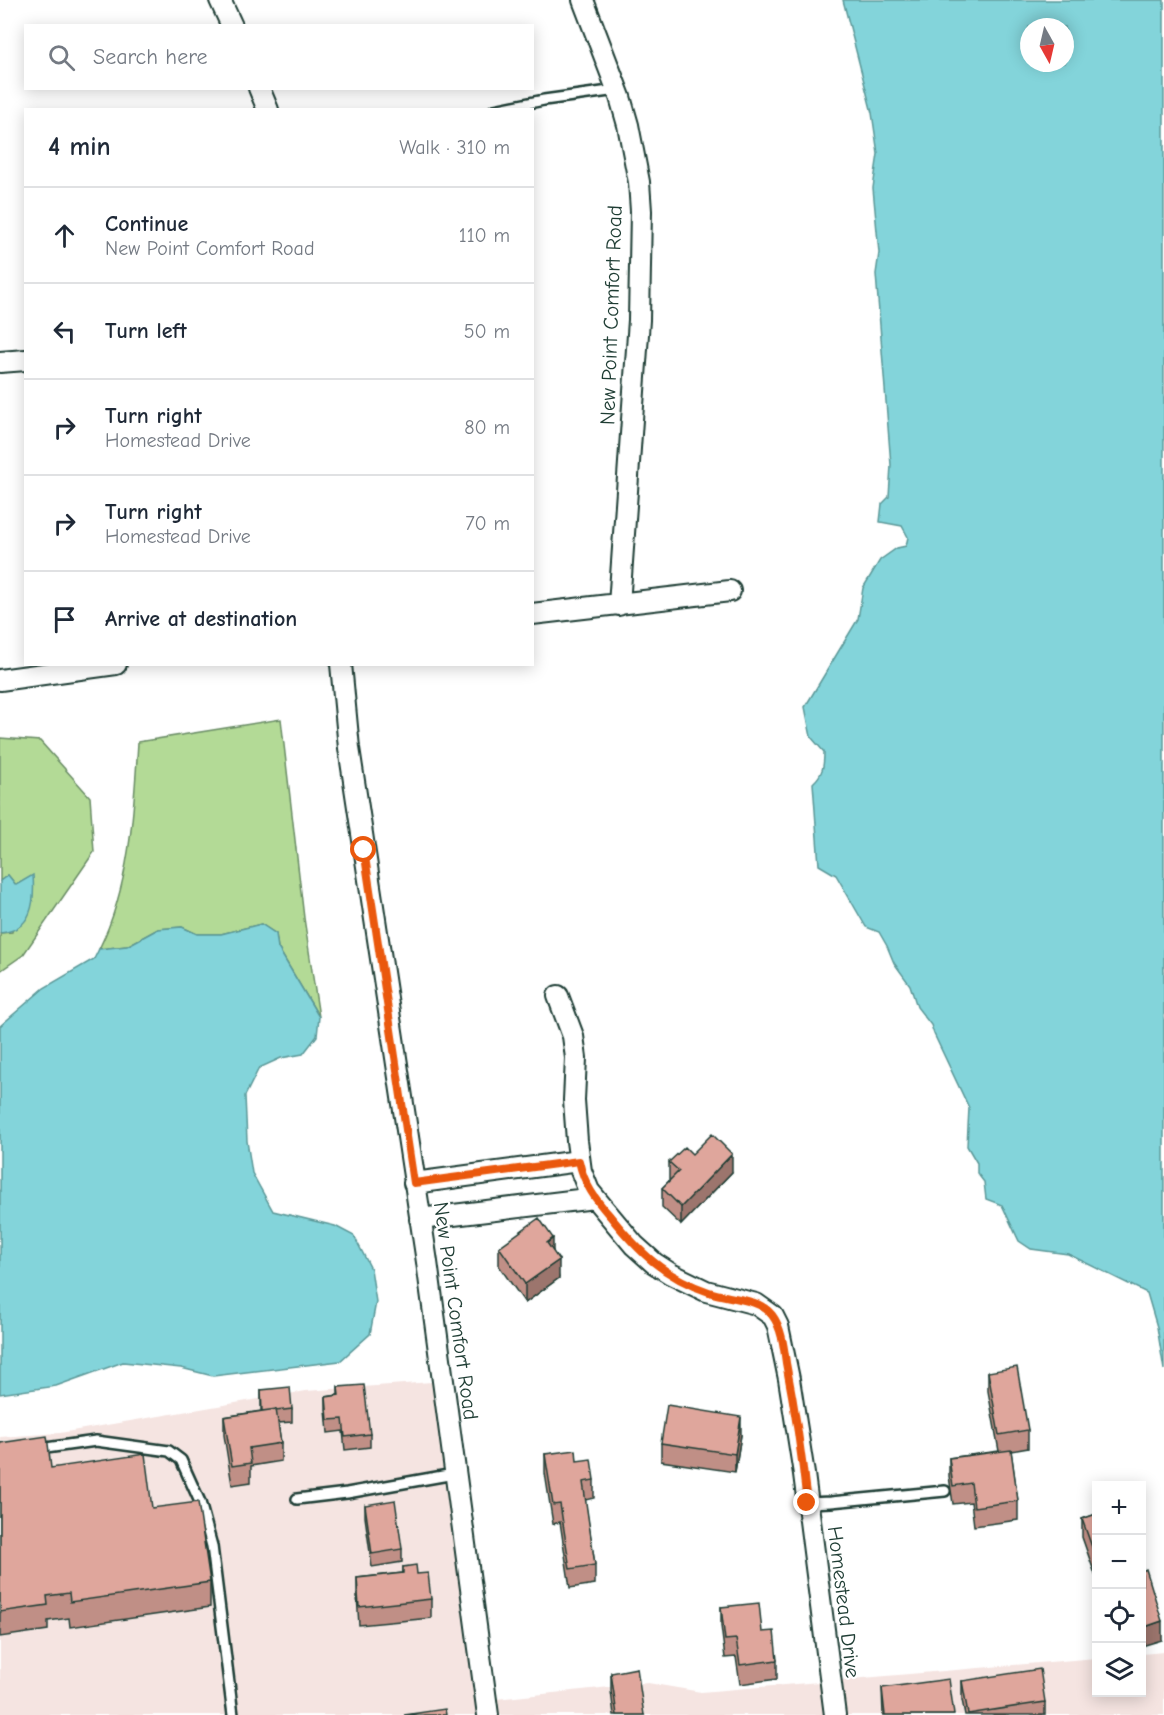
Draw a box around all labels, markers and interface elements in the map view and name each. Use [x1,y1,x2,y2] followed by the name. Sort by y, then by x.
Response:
[1020,18,1074,72] north arrow
[24,24,534,90] search box
[45,41,78,74] icon: search
[93,44,208,70] text: Search here
[48,132,111,162] text: 4 min
[399,136,510,159] text: Walk · 310 m
[595,205,627,425] street label: New Point Comfort Road
[105,211,188,237] text: Continue
[48,219,81,252] icon: ahead
[459,224,510,247] text: 110 m
[105,237,314,260] text: New Point Comfort Road
[48,315,81,348] icon: left
[105,318,187,344] text: Turn left
[464,320,510,343] text: 50 m
[105,403,202,429] text: Turn right
[48,411,81,444] icon: right
[464,416,510,439] text: 80 m
[105,429,251,452] text: Homestead Drive
[105,499,202,525] text: Turn right
[48,507,81,540] icon: right
[465,512,510,535] text: 70 m
[105,525,251,548] text: Homestead Drive
[48,603,81,636] icon: arrive
[105,606,297,632] text: Arrive at destination
[350,836,376,862] route start
[429,1200,483,1422] street label: New Point Comfort Road
[1092,1481,1146,1697] map controls
[1092,1481,1146,1535] button: +
[793,1489,819,1515] route end
[823,1525,865,1679] street label: Homestead Drive
[1092,1535,1146,1589] button: −
[1092,1589,1146,1643] button: locate
[1092,1643,1146,1697] button: layers

